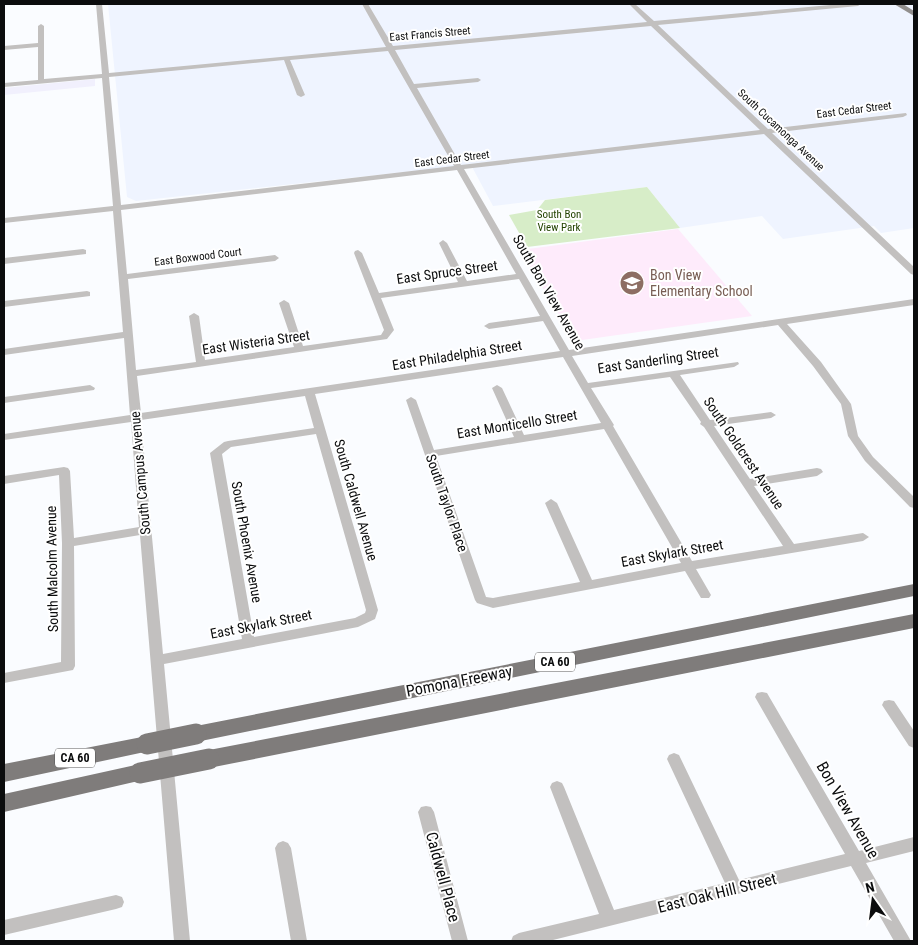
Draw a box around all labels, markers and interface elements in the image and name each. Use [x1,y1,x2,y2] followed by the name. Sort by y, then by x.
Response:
[389,24,471,44] street label: East Francis Street
[735,87,827,173] street label: South Cucamonga Avenue
[816,99,892,121] street label: East Cedar Street
[414,148,490,170] street label: East Cedar Street
[537,208,581,234] park label: South Bon View Park
[510,232,589,353] street label: South Bon View Avenue
[154,245,242,269] street label: East Boxwood Court
[396,257,498,287] street label: East Spruce Street
[650,267,753,299] place label: Bon View Elementary School
[619,270,645,296] school or university icon: Bon View Elementary School
[201,327,311,357] street label: East Wisteria Street
[391,337,523,373] street label: East Philadelphia Street
[596,344,720,376] street label: East Sanderling Street
[701,394,788,512] street label: South Goldcrest Avenue
[456,407,578,441] street label: East Monticello Street
[127,410,153,535] street label: South Campus Avenue
[331,437,381,563] street label: South Caldwell Avenue
[423,452,471,554] street label: South Taylor Place
[228,480,266,604] street label: South Phoenix Avenue
[43,505,61,632] street label: South Malcolm Avenue
[620,536,724,570] street label: East Skylark Street
[209,606,313,642] street label: East Skylark Street
[535,652,575,672] road number: CA 60
[404,661,514,701] street label: Pomona Freeway
[55,748,95,768] road number: CA 60
[813,758,883,862] street label: Bon View Avenue
[422,830,464,924] street label: Caldwell Place
[656,869,779,917] street label: East Oak Hill Street
[848,875,898,925] north arrow
[864,879,876,896] text: N

